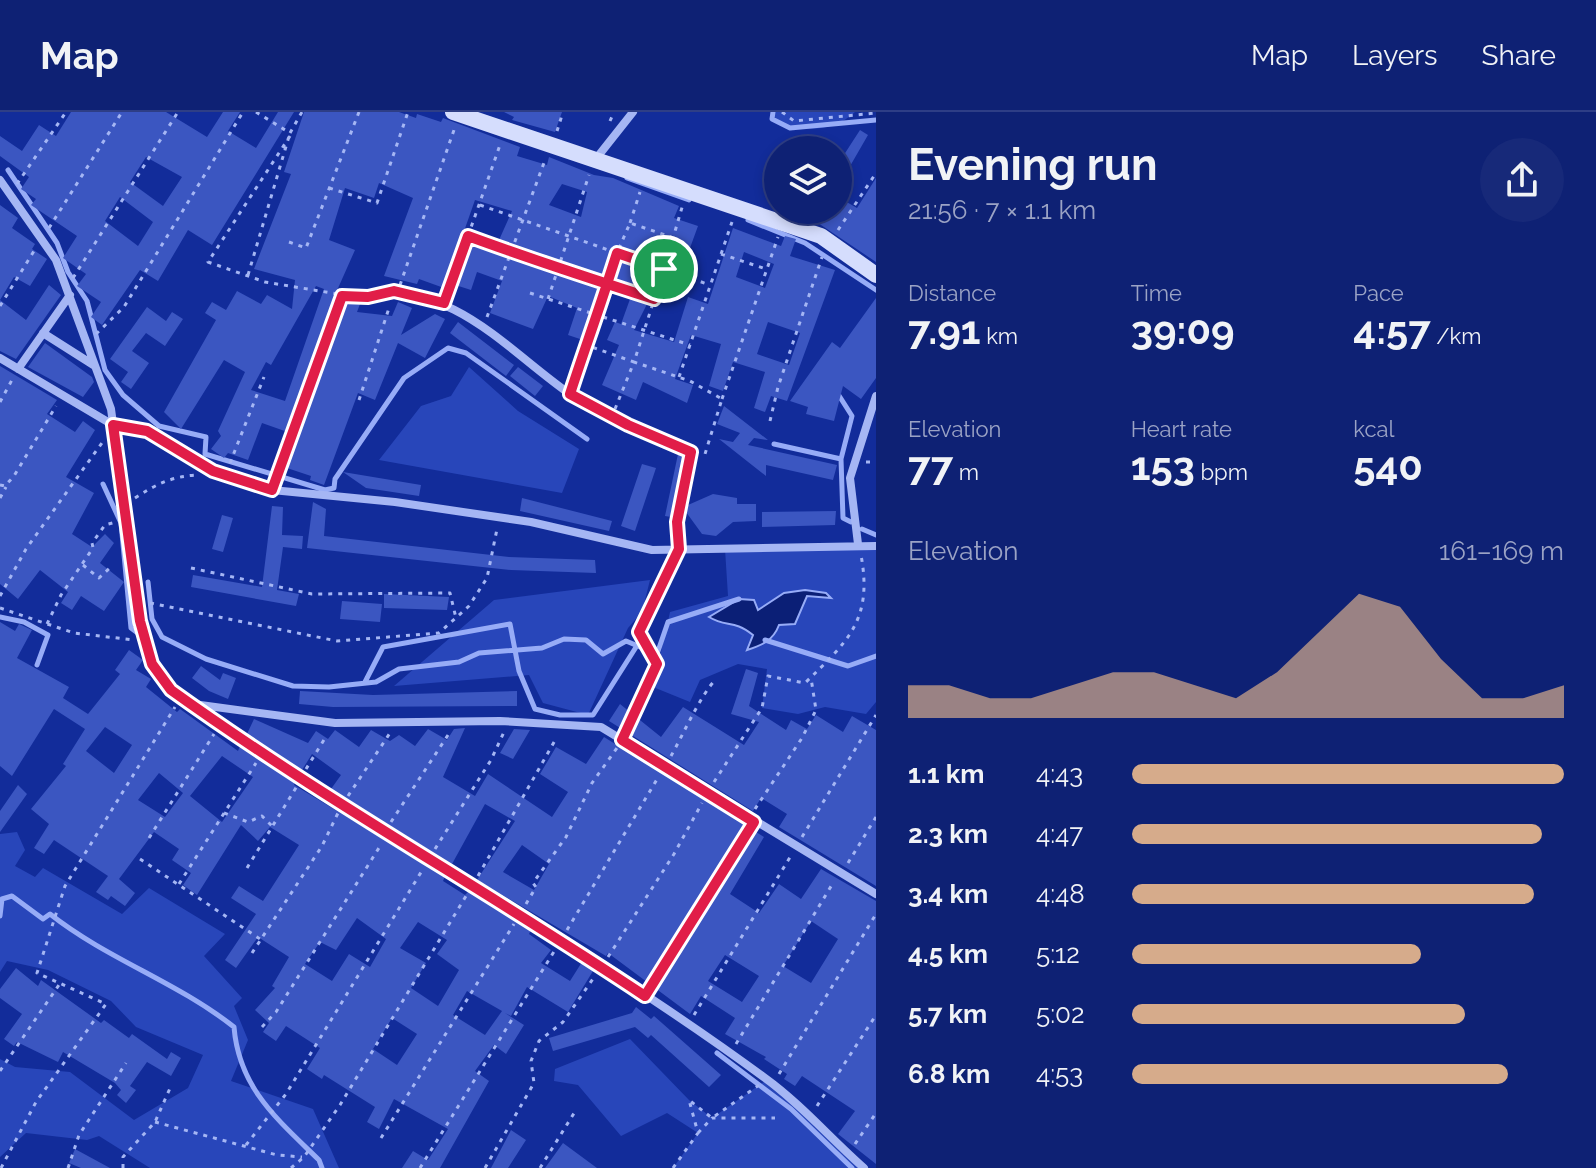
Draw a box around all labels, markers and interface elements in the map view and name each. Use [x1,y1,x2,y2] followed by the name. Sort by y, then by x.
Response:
[40,33,119,78] text: Map
[1251,39,1308,72] text: Map
[1352,39,1438,72] text: Layers
[1482,39,1556,72] text: Share
[764,136,852,224] map controls
[764,136,852,224] button: layers
[1480,138,1564,222] button: share
[908,139,1157,190] text: Evening run
[908,195,1096,225] text: 21:56 · 7 × 1.1 km
[630,235,698,303] pin
[642,247,686,291] icon: arrive
[908,280,996,306] text: Distance
[1131,280,1182,306] text: Time
[1353,280,1404,306] text: Pace
[908,306,981,353] text: 7.91
[1131,306,1235,353] text: 39:09
[1353,306,1431,353] text: 4:57
[981,323,1018,349] text: km
[1431,323,1481,349] text: /km
[908,416,1001,442] text: Elevation
[1131,416,1232,442] text: Heart rate
[1353,416,1394,442] text: kcal
[908,442,953,489] text: 77
[1131,442,1195,489] text: 153
[1353,442,1423,489] text: 540
[953,459,979,485] text: m
[1195,459,1248,485] text: bpm
[908,536,1018,566] text: Elevation
[1439,536,1564,566] text: 161–169 m
[908,759,985,789] text: 1.1 km
[1036,759,1083,789] text: 4:43
[908,819,988,849] text: 2.3 km
[1036,819,1083,849] text: 4:47
[908,879,988,909] text: 3.4 km
[1036,879,1085,909] text: 4:48
[908,939,988,969] text: 4.5 km
[1036,939,1080,969] text: 5:12
[908,999,987,1029] text: 5.7 km
[1036,999,1085,1029] text: 5:02
[908,1059,990,1089] text: 6.8 km
[1036,1059,1083,1089] text: 4:53

